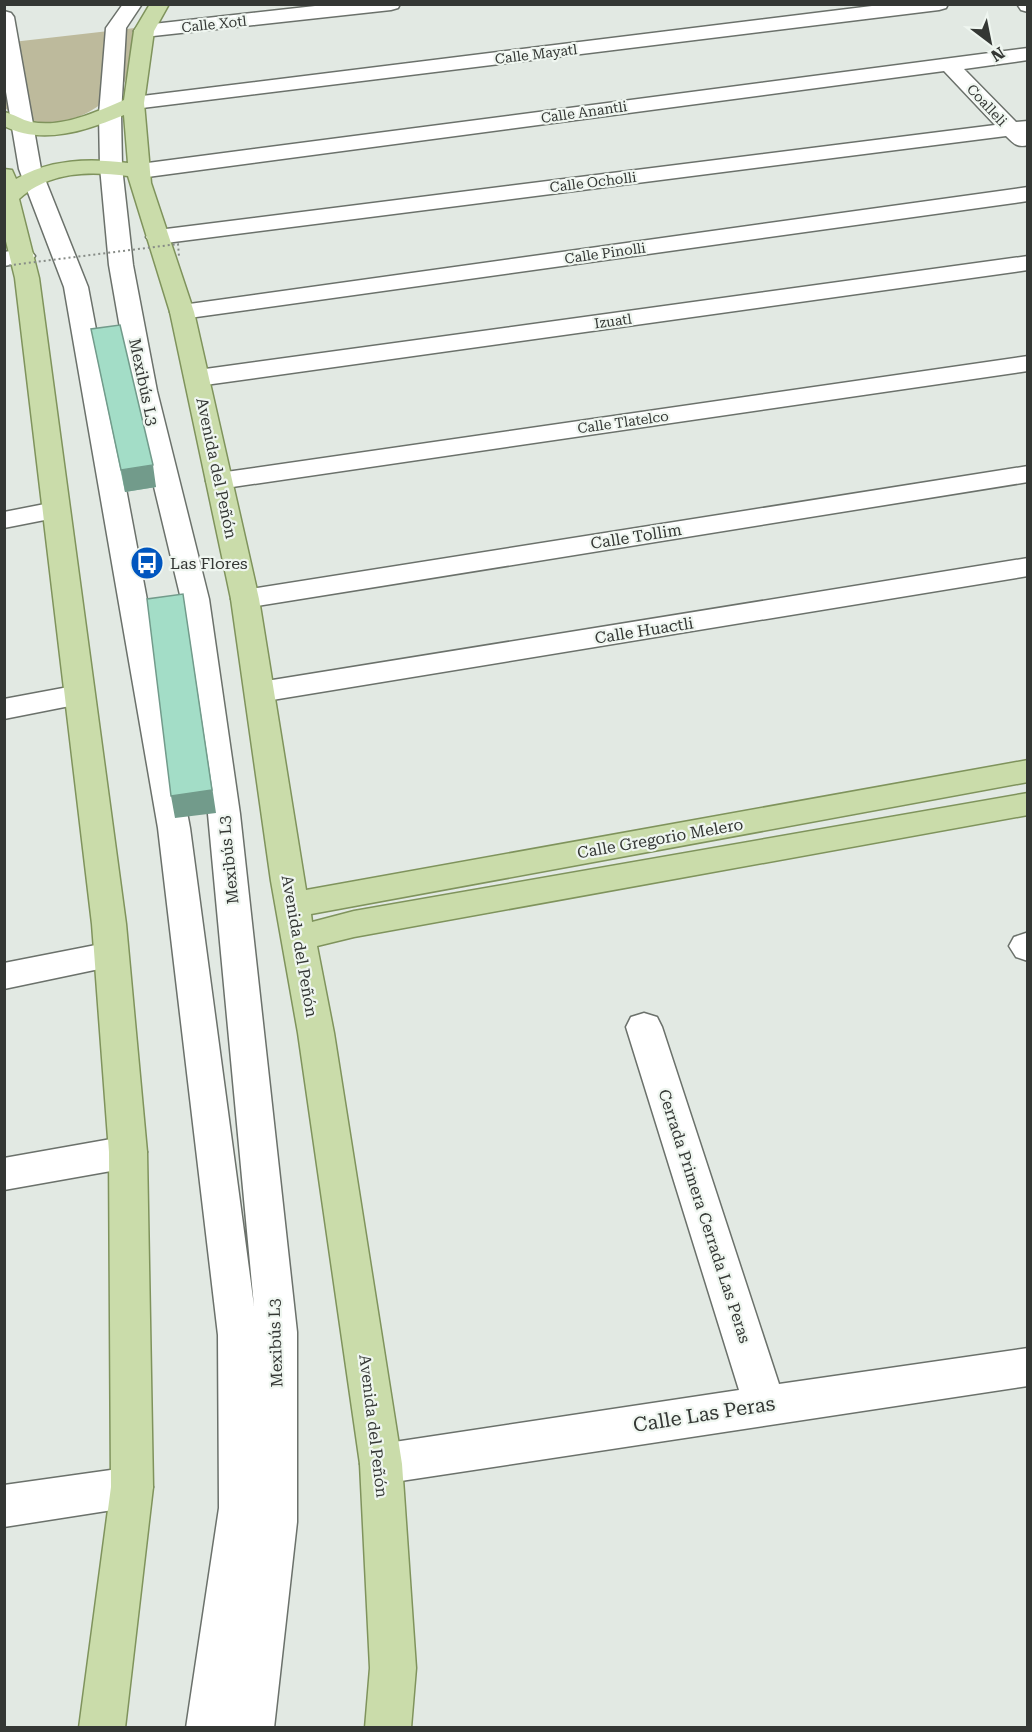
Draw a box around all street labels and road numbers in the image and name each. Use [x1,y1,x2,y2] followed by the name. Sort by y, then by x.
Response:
[181,13,248,35] street label: Calle Xotl
[494,41,579,67] street label: Calle Mayatl
[964,81,1011,130] street label: Coalleli
[540,98,629,126] street label: Calle Anantli
[549,169,638,195] street label: Calle Ocholli
[563,239,647,267] street label: Calle Pinolli
[593,310,633,332] street label: Izuatl
[125,337,162,428] street label: Mexibús L3
[192,396,241,540] street label: Avenida del Peñón
[576,408,670,436] street label: Calle Tlatelco
[589,520,683,553] street label: Calle Tollim
[593,613,695,648] street label: Calle Huactli
[576,814,745,862] street label: Calle Gregorio Melero
[214,815,243,905] street label: Mexibús L3
[278,874,321,1019] street label: Avenida del Peñón
[654,1087,755,1346] street label: Cerrada Primera Cerrada Las Peras
[264,1298,287,1388] street label: Mexibús L3
[355,1353,392,1499] street label: Avenida del Peñón
[631,1391,777,1437] street label: Calle Las Peras

